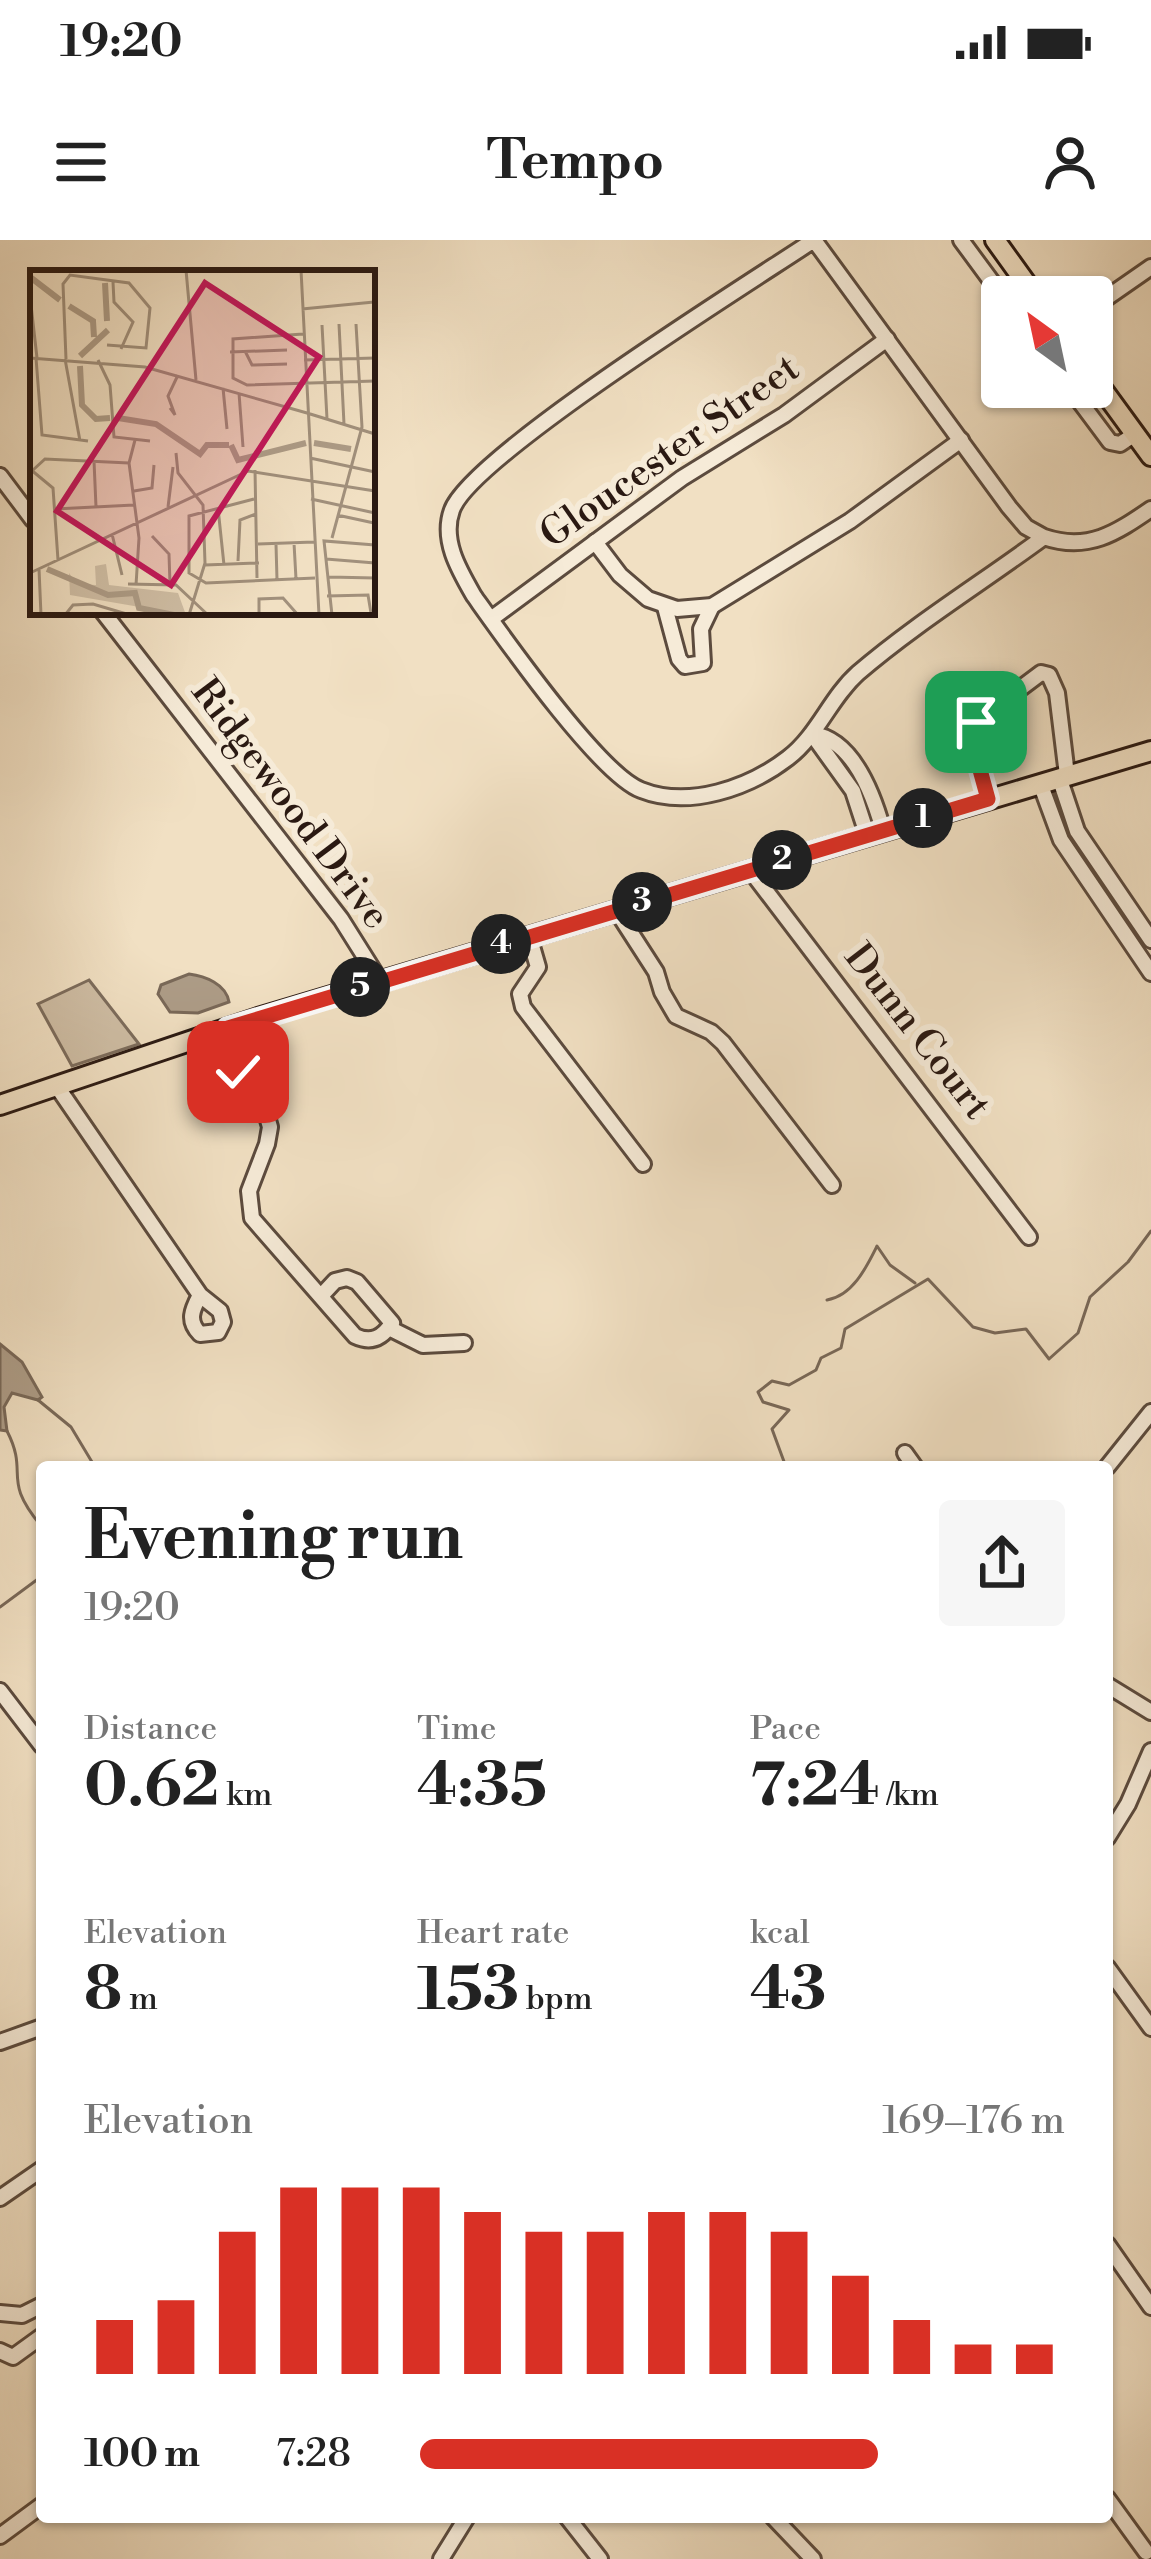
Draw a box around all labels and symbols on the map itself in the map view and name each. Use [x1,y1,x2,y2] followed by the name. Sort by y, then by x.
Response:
[30,270,375,615] inset map
[981,276,1113,408] north arrow
[531,344,809,560] street label: Gloucester Street
[180,669,400,939] street label: Ridgewood Drive
[925,671,1027,773] pin
[893,788,953,848] pin: 1
[752,830,812,890] pin: 2
[612,872,672,932] pin: 3
[471,914,531,974] pin: 4
[833,934,1001,1130] street label: Dunn Court
[330,957,390,1017] pin: 5
[187,1021,289,1123] pin

